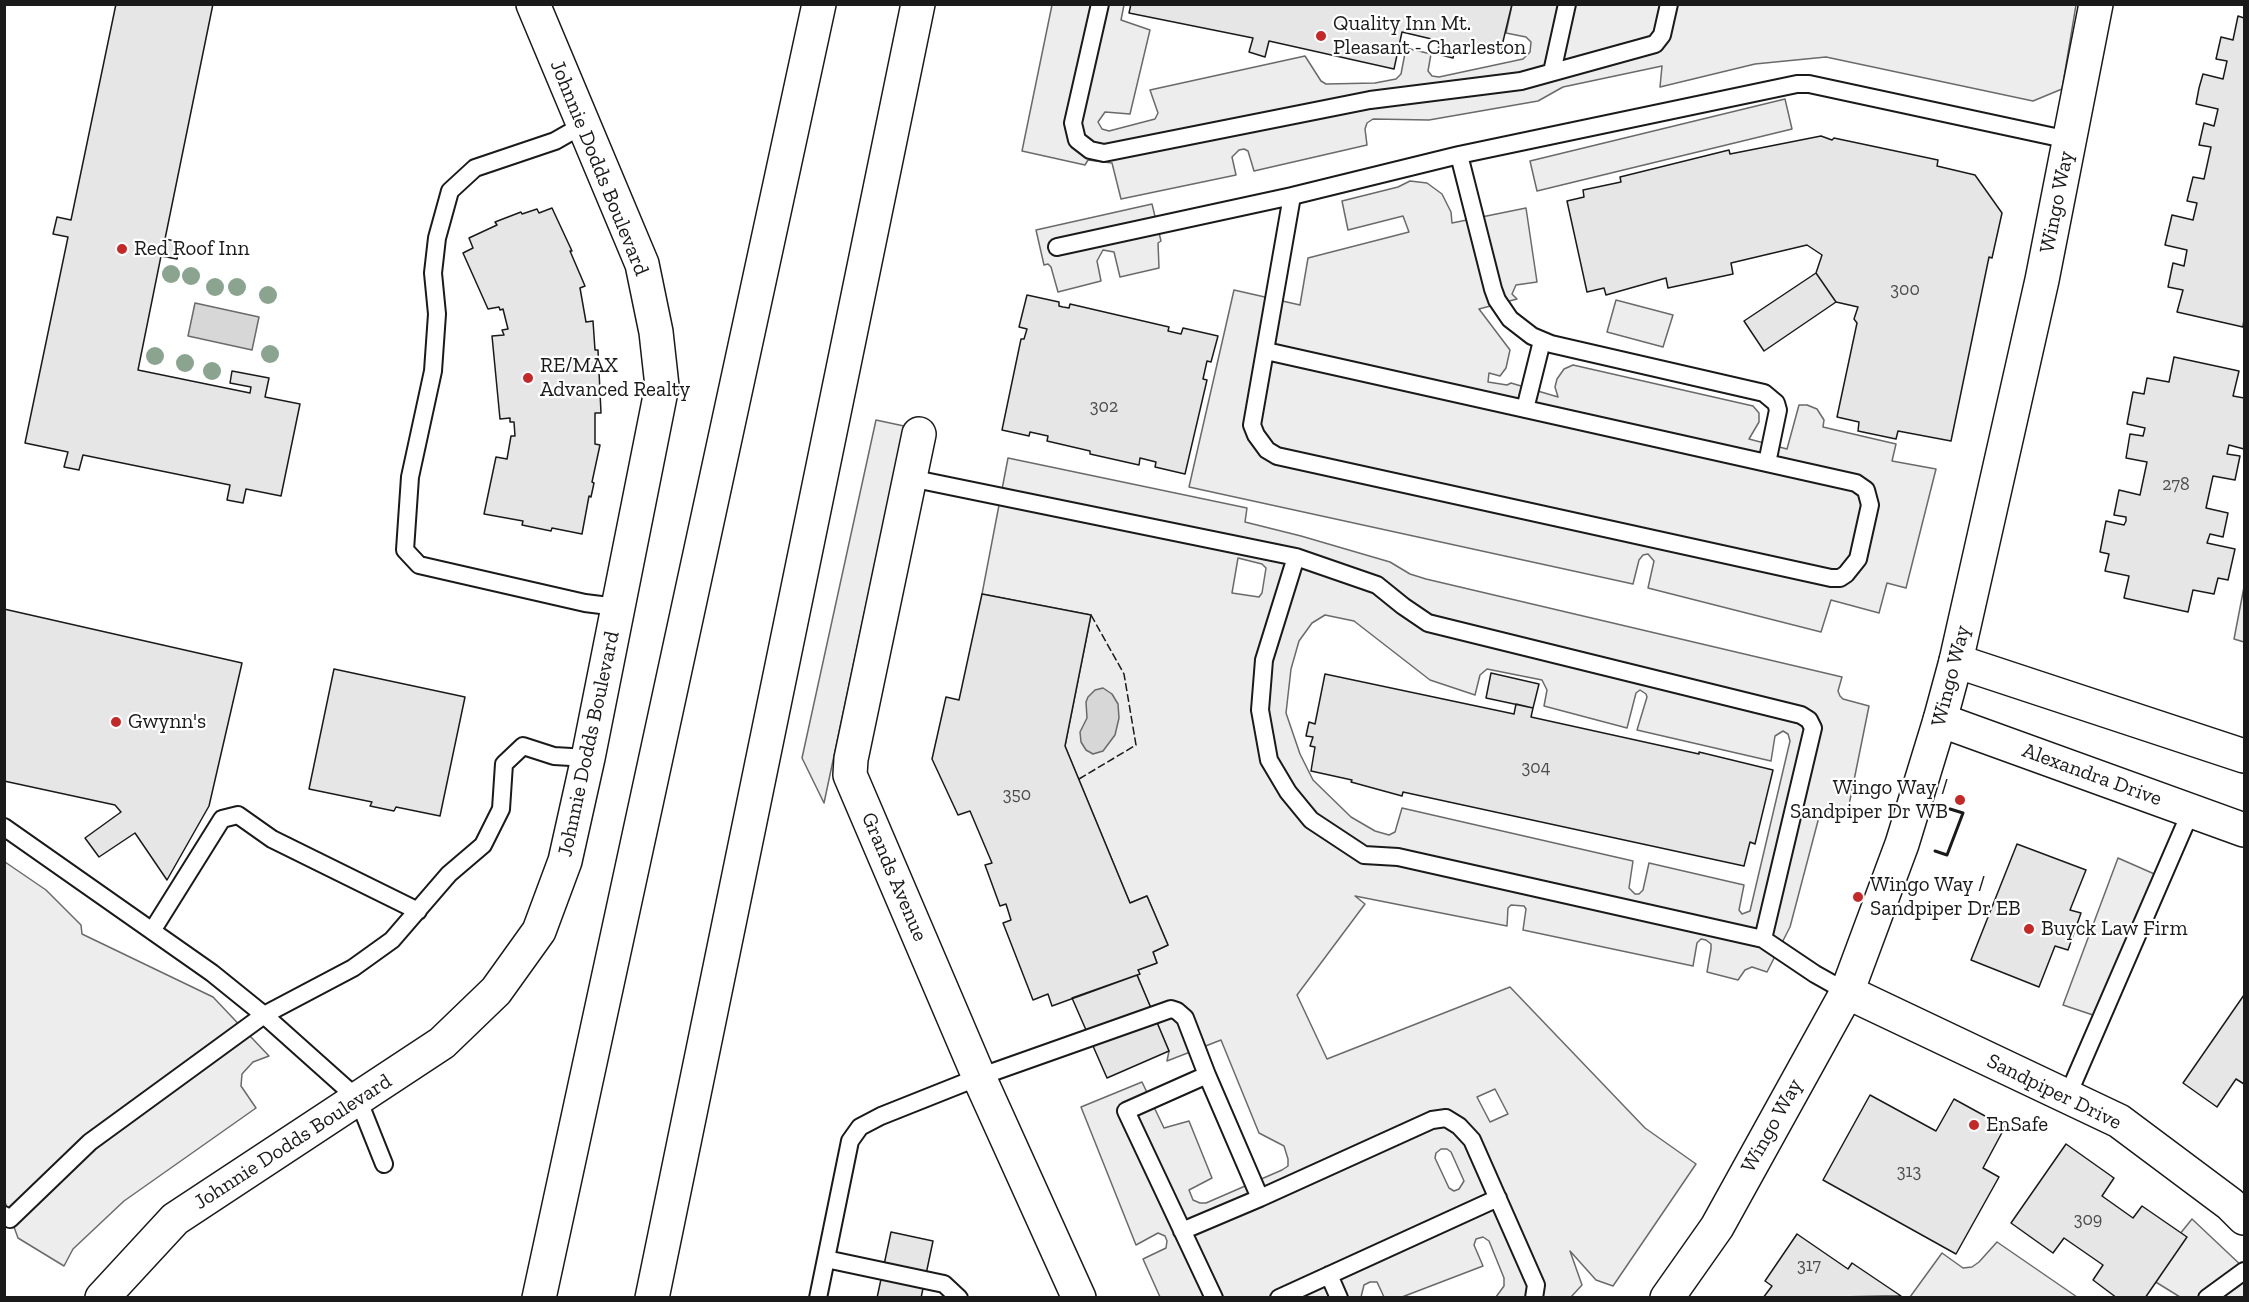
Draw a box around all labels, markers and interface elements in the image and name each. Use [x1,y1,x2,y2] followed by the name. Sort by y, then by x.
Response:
[1333,11,1526,61] place label: Quality Inn Mt. Pleasant - Charleston
[1314,29,1328,43] marker: Quality Inn Mt. Pleasant - Charleston
[544,57,654,279] street label: Johnnie Dodds Boulevard
[2035,149,2079,255] street label: Wingo Way
[134,236,249,262] place label: Red Roof Inn
[115,242,129,256] marker: Red Roof Inn
[1890,279,1920,301] house number: 300
[540,353,690,403] place label: RE/MAX Advanced Realty
[521,371,535,385] marker: RE/MAX Advanced Realty
[1090,396,1118,418] house number: 302
[2162,474,2190,496] house number: 278
[1926,623,1976,729] street label: Wingo Way
[553,629,625,859] street label: Johnnie Dodds Boulevard
[128,709,206,735] place label: Gwynn's
[109,715,123,729] marker: Gwynn's
[2019,738,2165,812] street label: Alexandra Drive
[1522,757,1550,779] house number: 304
[1790,775,1948,825] place label: Wingo Way / Sandpiper Dr WB
[1003,784,1031,806] house number: 350
[1953,793,1967,807] marker: Wingo Way / Sandpiper Dr WB
[856,809,932,945] street label: Grands Avenue
[1870,872,2021,922] place label: Wingo Way / Sandpiper Dr EB
[1851,890,1865,904] marker: Wingo Way / Sandpiper Dr EB
[2041,916,2188,942] place label: Buyck Law Firm
[2022,922,2036,936] marker: Buyck Law Firm
[1983,1049,2125,1135] street label: Sandpiper Drive
[190,1069,396,1215] street label: Johnnie Dodds Boulevard
[1736,1075,1808,1177] street label: Wingo Way
[1986,1112,2048,1138] place label: EnSafe
[1967,1118,1981,1132] marker: EnSafe
[1897,1161,1921,1183] house number: 313
[2074,1209,2102,1231] house number: 309
[1797,1255,1821,1277] house number: 317

